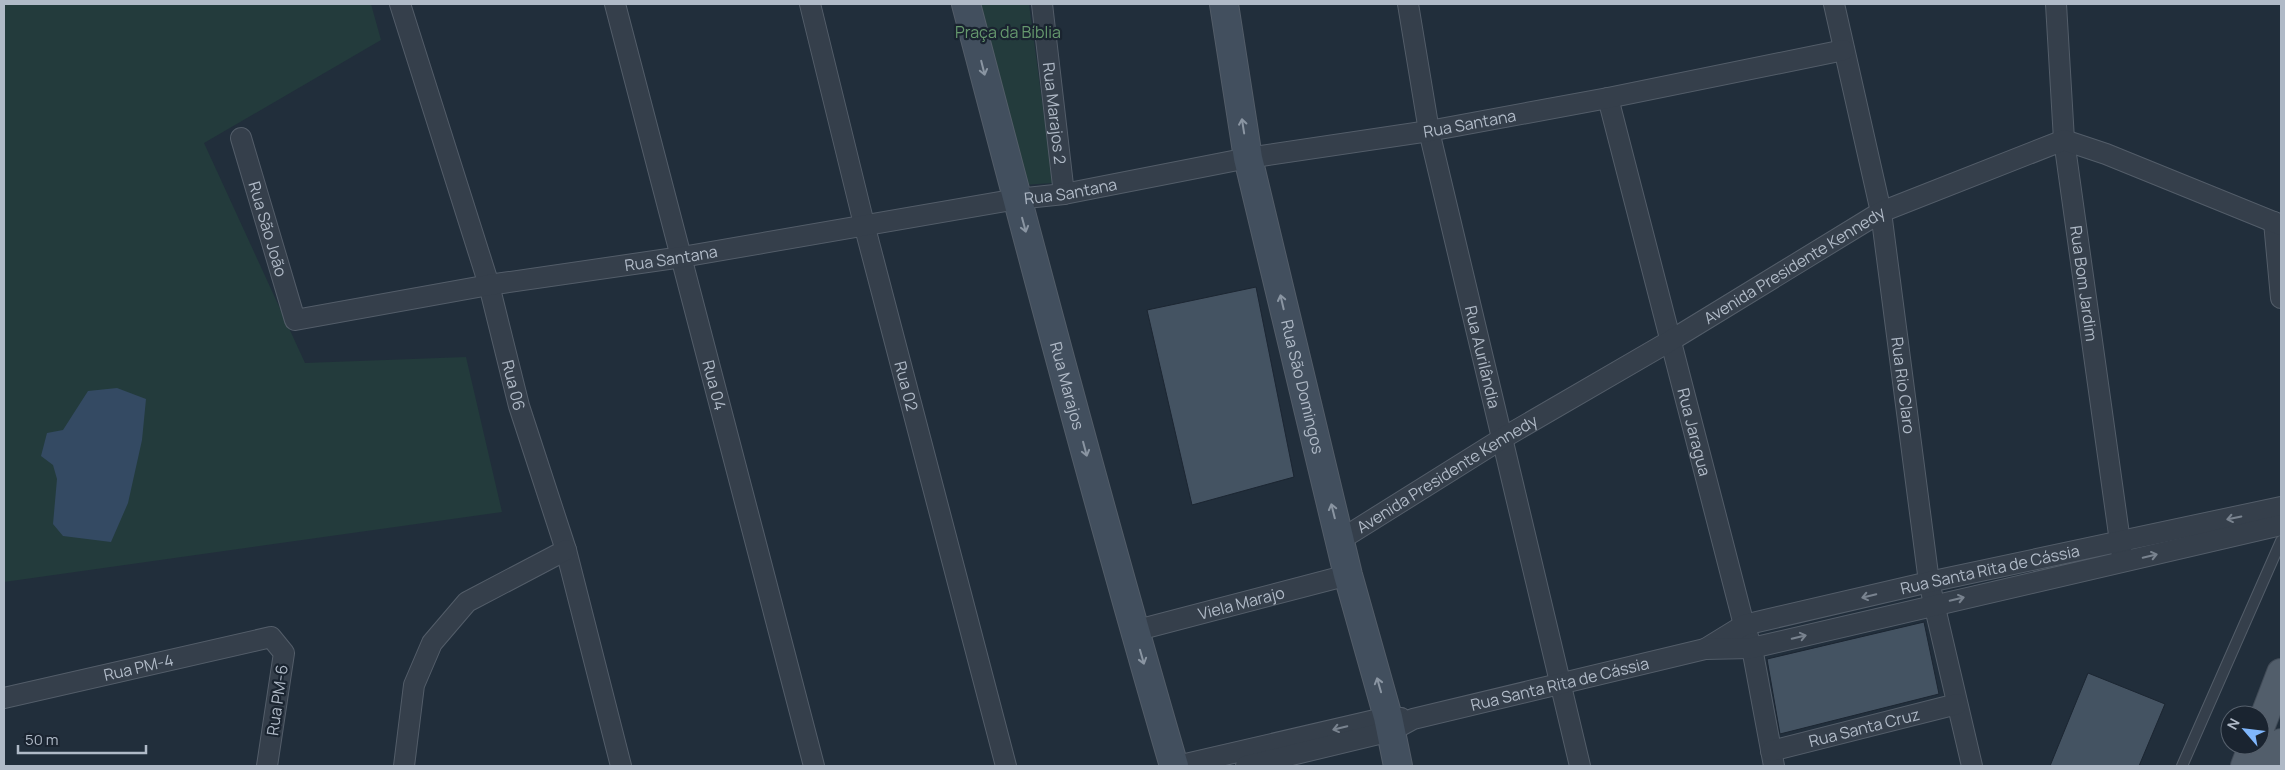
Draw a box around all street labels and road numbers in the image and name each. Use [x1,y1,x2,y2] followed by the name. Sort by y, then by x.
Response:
[1038,61,1071,165] street label: Rua Marajos 2
[1422,104,1518,143] street label: Rua Santana
[1023,173,1119,209] street label: Rua Santana
[243,179,293,279] street label: Rua São João
[1699,201,1890,329] street label: Avenida Presidente Kennedy
[2065,224,2103,343] street label: Rua Bom Jardim
[623,240,719,276] street label: Rua Santana
[1460,303,1506,411] street label: Rua Aurilândia
[1276,317,1330,456] street label: Rua São Domingos
[1886,336,1921,435] street label: Rua Rio Claro
[1045,339,1090,432] street label: Rua Marajos
[497,358,531,413] street label: Rua 06
[697,358,732,413] street label: Rua 04
[889,359,923,413] street label: Rua 02
[1672,386,1716,478] street label: Rua Jaragua
[1352,409,1542,538] street label: Avenida Presidente Kennedy
[1898,539,2082,599] street label: Rua Santa Rita de Cássia
[1196,581,1287,625] street label: Viela Marajo
[101,649,176,686] street label: Rua PM-4
[1468,652,1651,716] street label: Rua Santa Rita de Cássia
[261,663,293,737] street label: Rua PM-6
[1806,703,1922,752] street label: Rua Santa Cruz

